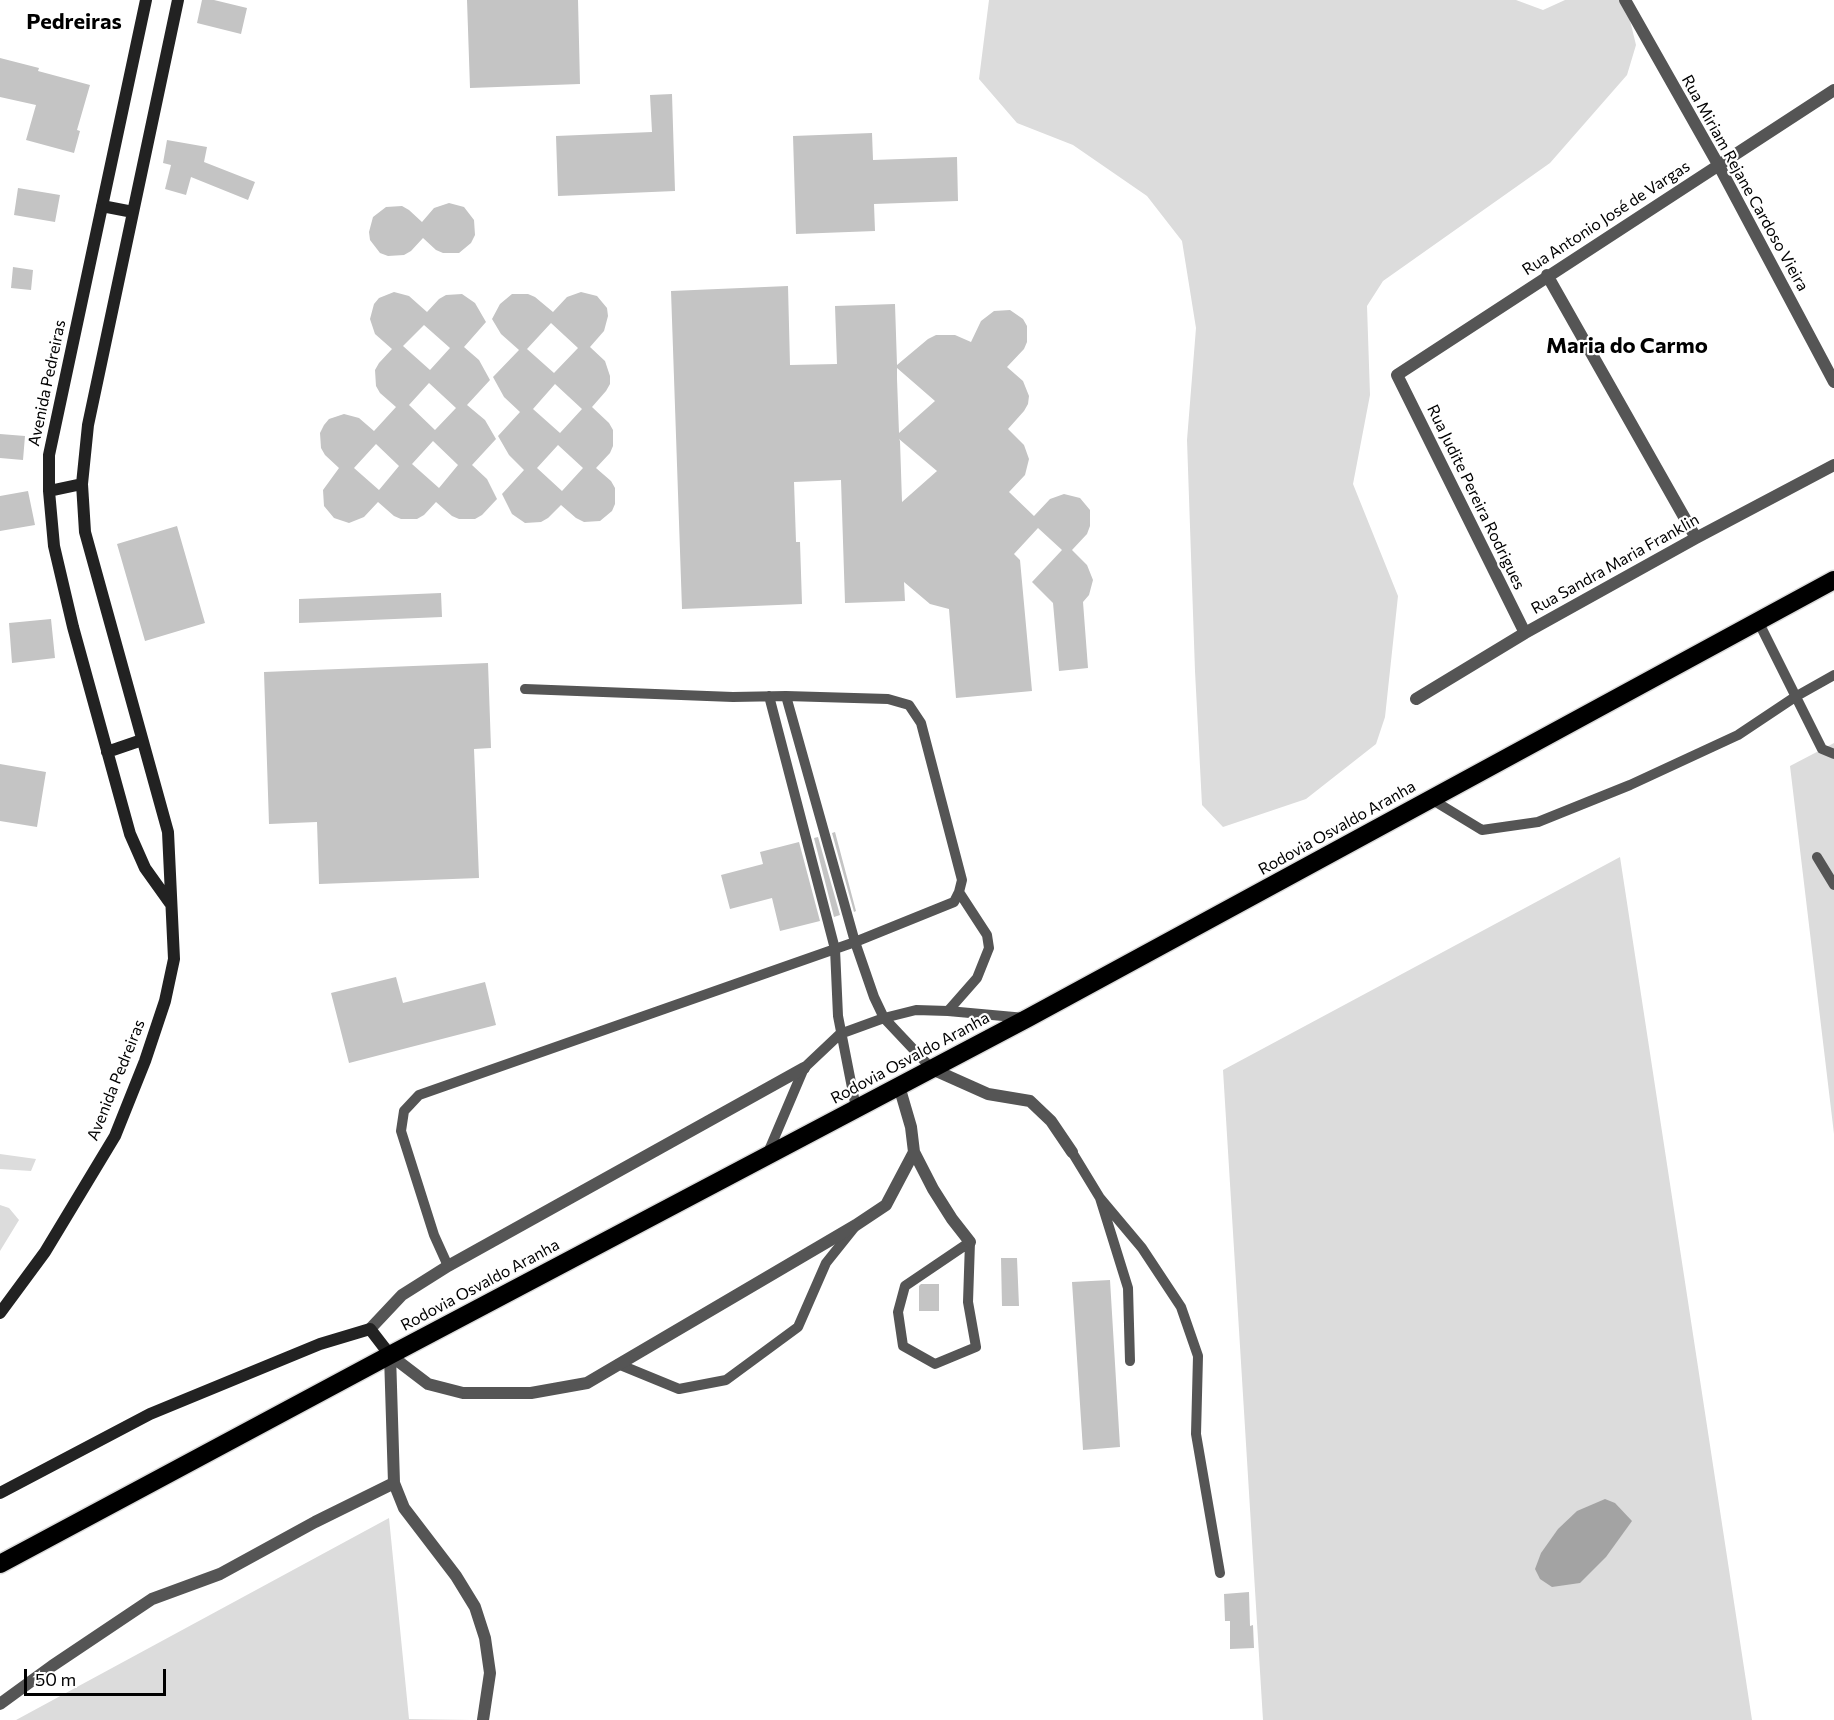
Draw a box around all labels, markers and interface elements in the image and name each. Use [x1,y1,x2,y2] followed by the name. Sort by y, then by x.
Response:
[26,9,122,35] district label: Pedreiras
[1677,72,1813,294] street label: Rua Miriam Rejane Cardoso Vieira
[1519,157,1693,279] street label: Rua Antonio José de Vargas
[24,318,70,448] street label: Avenida Pedreiras
[1546,333,1708,359] district label: Maria do Carmo
[1423,401,1529,593] street label: Rua Judite Pereira Rodrigues
[1528,510,1702,618] street label: Rua Sandra Maria Franklin
[1255,777,1419,879] street label: Rodovia Osvaldo Aranha
[827,1008,993,1108] street label: Rodovia Osvaldo Aranha
[83,1017,149,1143] street label: Avenida Pedreiras
[397,1235,563,1335] street label: Rodovia Osvaldo Aranha
[27,1657,170,1695] scale bar
[35,1668,76,1690] text: 50 m

